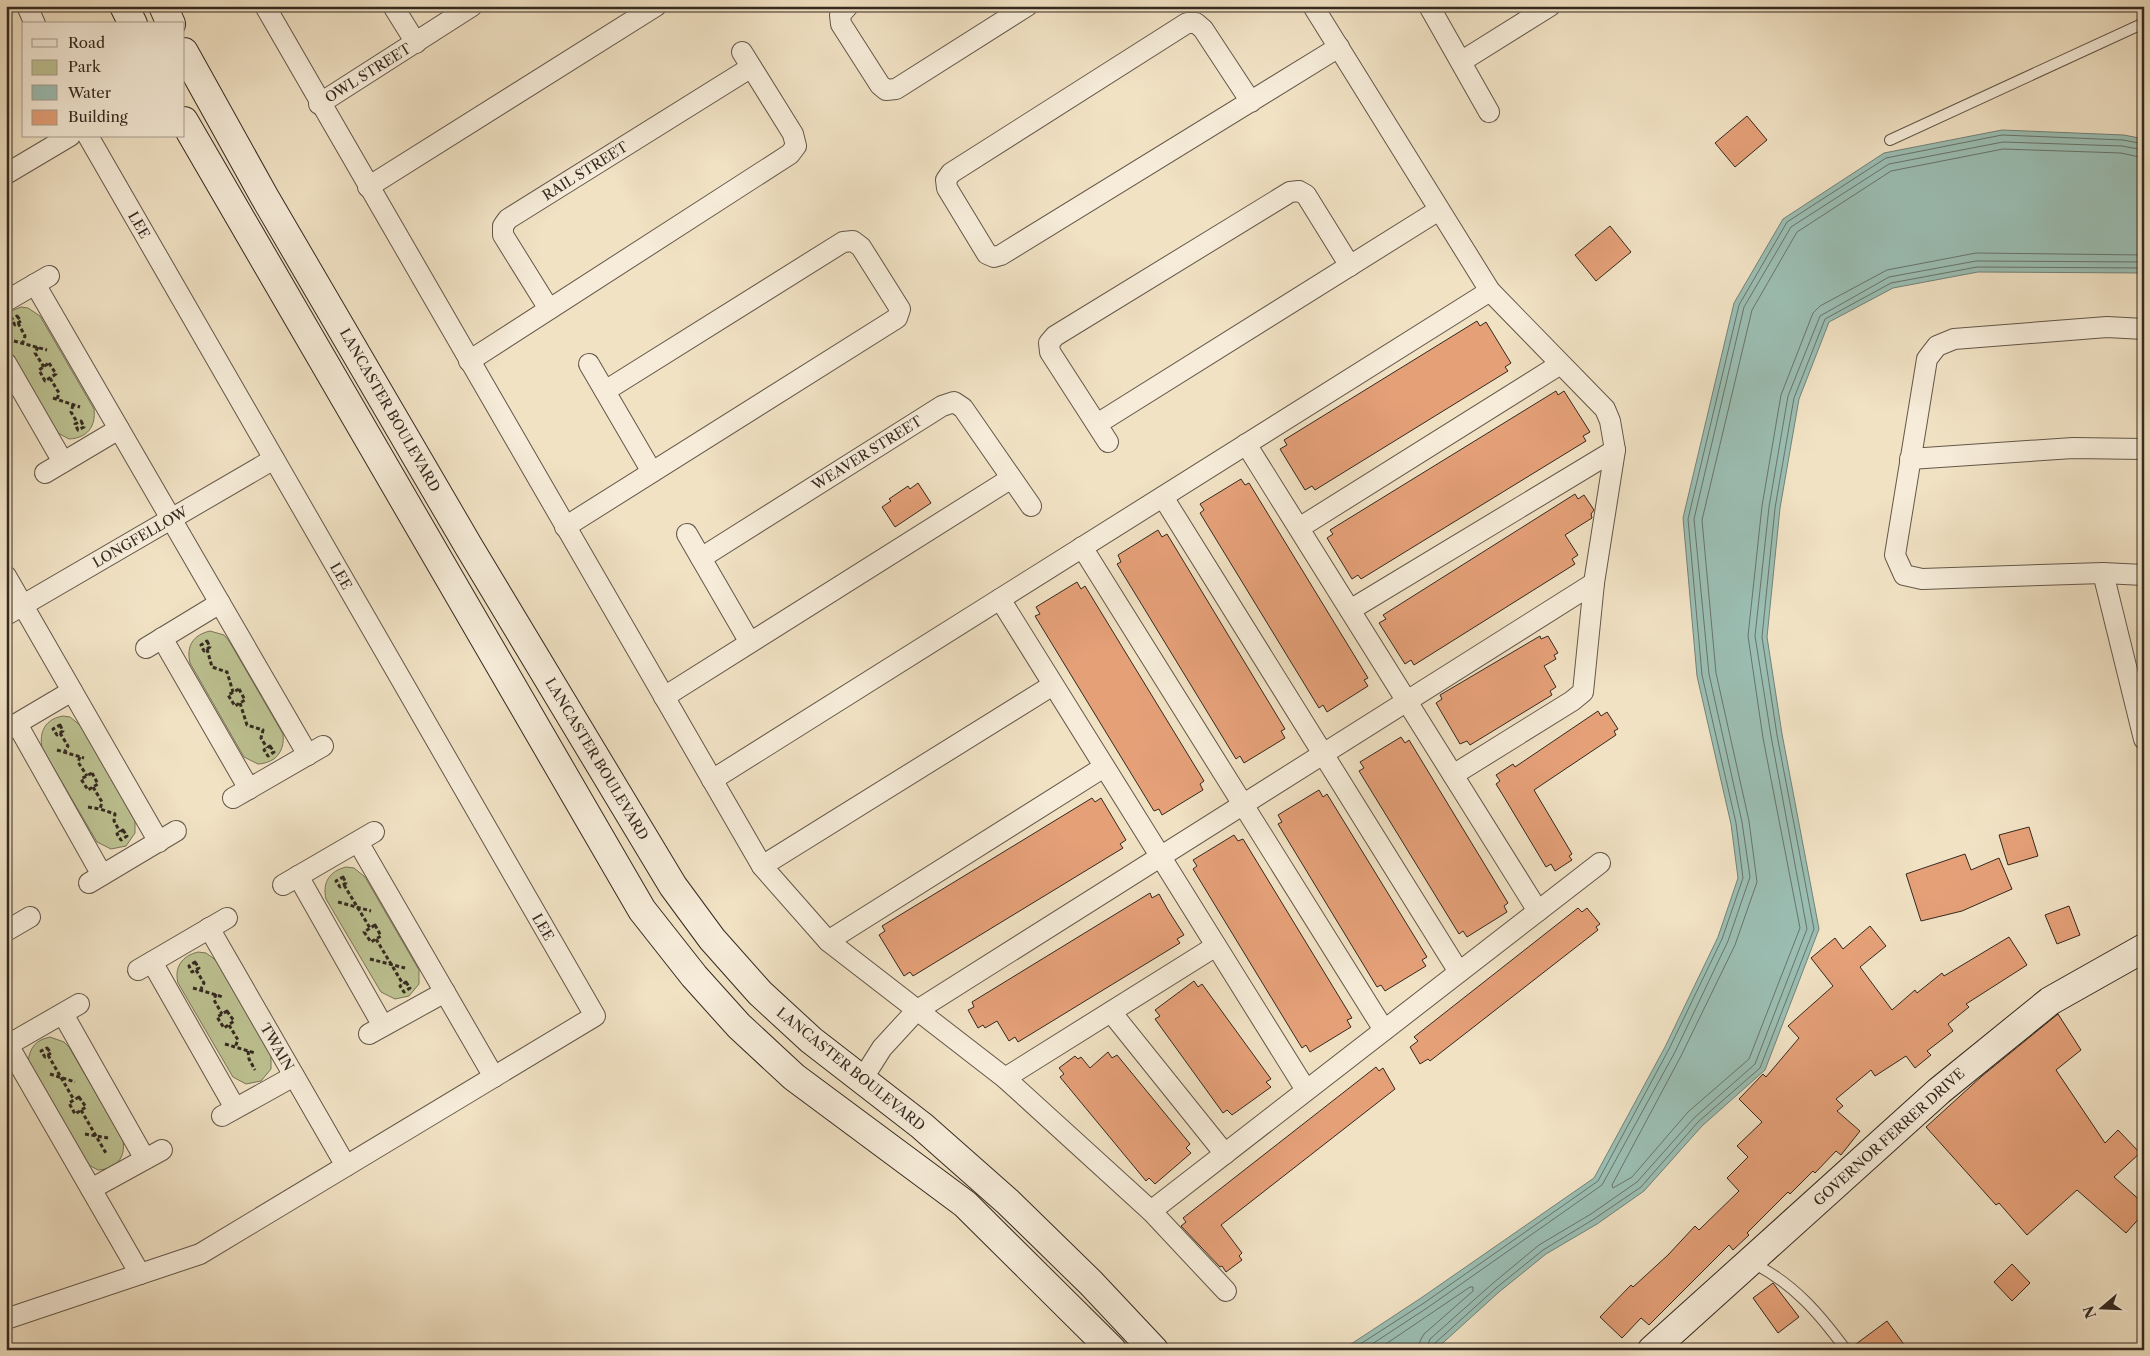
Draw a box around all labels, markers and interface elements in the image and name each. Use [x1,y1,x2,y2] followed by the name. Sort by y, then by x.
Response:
[22,22,185,138] legend
[68,33,105,52] text: Road
[322,39,415,107] street label: OWL STREET
[68,57,102,76] text: Park
[67,83,112,102] text: Water
[68,107,128,126] text: Building
[539,137,631,204] street label: RAIL STREET
[124,208,154,242] street label: LEE
[336,325,444,495] street label: LANCASTER BOULEVARD
[808,412,926,495] street label: WEAVER STREET
[89,502,191,572] street label: LONGFELLOW
[326,559,356,593] street label: LEE
[541,675,653,843] street label: LANCASTER BOULEVARD
[528,910,558,944] street label: LEE
[773,1003,929,1135] street label: LANCASTER BOULEVARD
[256,1020,298,1074] street label: TWAIN
[1810,1064,1968,1210] street label: GOVERNOR FERRER DRIVE
[2078,1284,2128,1334] north arrow
[2079,1304,2100,1321] text: N

